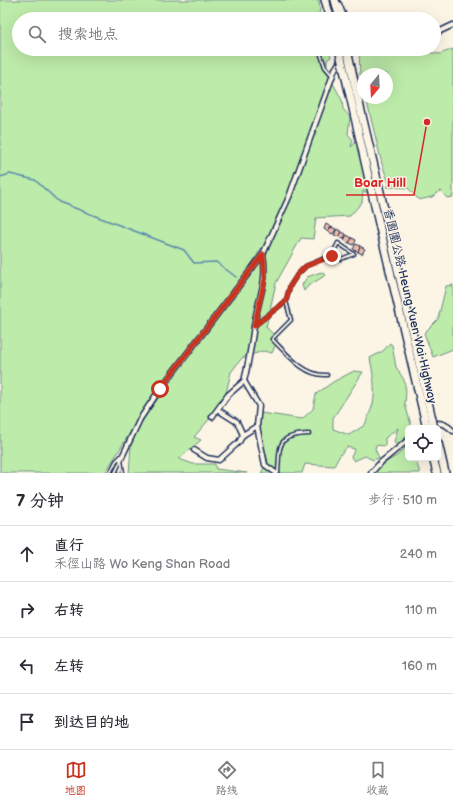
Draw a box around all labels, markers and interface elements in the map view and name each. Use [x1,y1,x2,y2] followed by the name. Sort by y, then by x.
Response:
[12,12,441,56] search box
[26,23,48,45] icon: search
[58,25,118,44] text: 搜索地点
[357,68,393,104] north arrow
[346,170,414,195] callout: Boar Hill
[354,175,406,191] text: Boar Hill
[380,207,440,406] street label: 香園圍公路 Heung Yuen Wai Highway
[323,247,341,265] route end
[151,380,169,398] route start
[405,425,441,461] map controls
[405,425,441,461] button: locate
[16,491,64,511] text: 7 分钟
[368,492,437,508] text: 步行 · 510 m
[54,536,84,555] text: 直行
[16,543,38,565] icon: ahead
[400,546,437,562] text: 240 m
[54,556,230,572] text: 禾徑山路 Wo Keng Shan Road
[16,599,38,621] icon: right
[54,601,84,620] text: 右转
[405,602,437,618] text: 110 m
[16,655,38,677] icon: left
[54,657,84,676] text: 左转
[402,658,437,674] text: 160 m
[16,711,38,733] icon: arrive
[54,713,129,732] text: 到达目的地
[65,759,87,797] tab: 地图
[216,759,238,797] tab: 路线
[367,759,389,797] tab: 收藏

